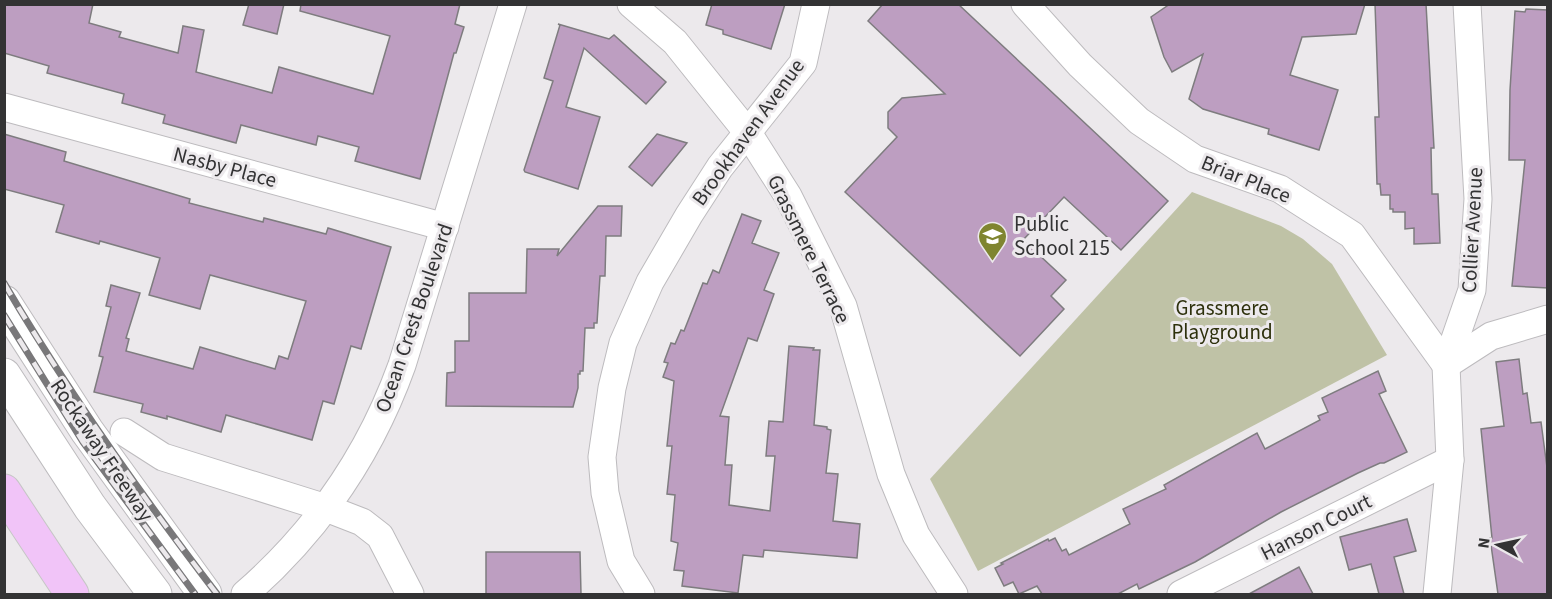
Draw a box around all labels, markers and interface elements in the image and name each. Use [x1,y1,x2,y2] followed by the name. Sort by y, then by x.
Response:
[684,52,812,212] street label: Brookhaven Avenue
[170,139,280,195] street label: Nasby Place
[1197,147,1295,211] street label: Briar Place
[1454,166,1490,294] street label: Collier Avenue
[760,170,858,328] street label: Grassmere Terrace
[1014,209,1110,263] place label: Public School 215
[368,219,460,417] street label: Ocean Crest Boulevard
[977,220,1009,262] school or university icon: Public School 215
[1171,293,1273,347] park label: Grassmere Playground
[43,373,161,527] street label: Rockaway Freeway
[1255,486,1377,568] street label: Hanson Court
[1468,515,1528,575] north arrow
[1473,536,1496,550] text: N

